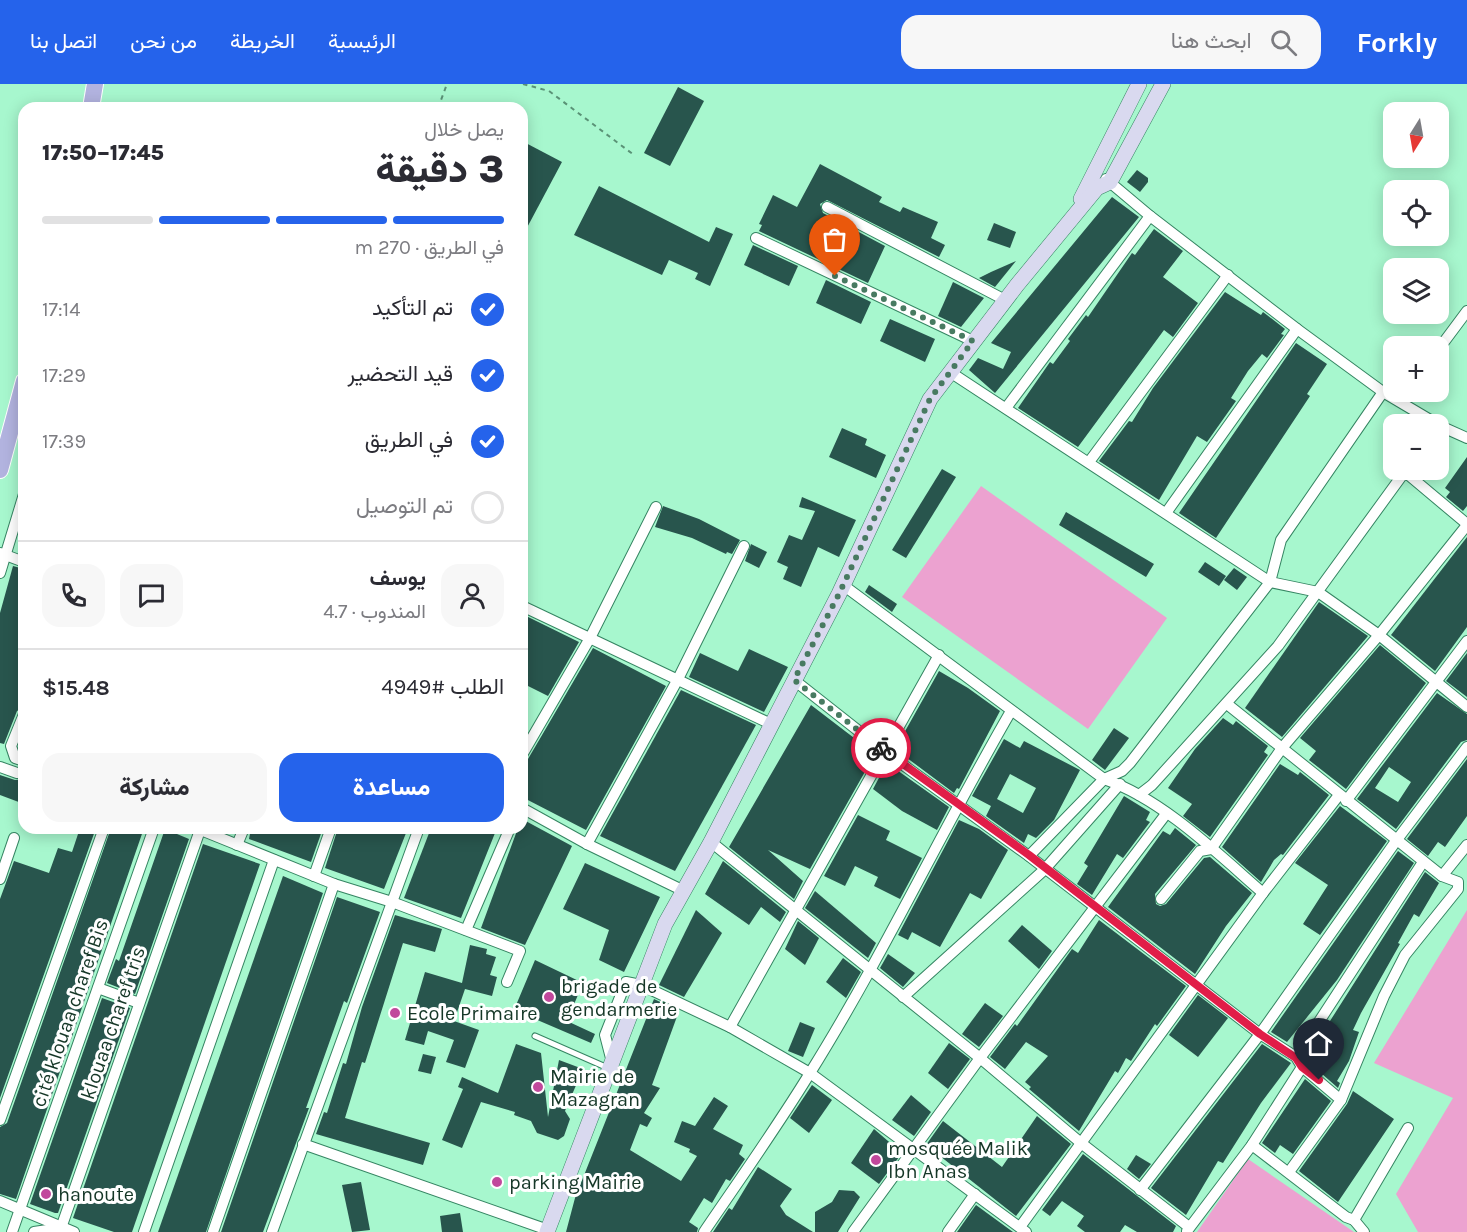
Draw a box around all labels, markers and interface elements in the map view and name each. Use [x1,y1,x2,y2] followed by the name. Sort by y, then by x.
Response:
[901,15,1321,69] search box
[1267,26,1300,59] icon: search
[1357,26,1437,59] text: Forkly
[1171,28,1252,54] text: ابحث هنا
[30,29,97,53] text: اتصل بنا
[130,29,197,53] text: من نحن
[230,29,295,53] text: الخريطة
[328,29,396,53] text: الرئيسية
[1383,102,1449,168] north arrow
[1383,102,1449,480] map controls
[424,118,504,141] text: يصل خلال
[42,140,164,166] text: 17:45–17:50
[376,146,504,192] text: 3 دقيقة
[1383,180,1449,246] button: locate
[809,214,860,276] pin
[818,223,851,256] icon: bag
[354,236,504,259] text: في الطريق · 270 m
[1383,258,1449,324] button: layers
[471,293,504,326] icon: check
[372,295,453,321] text: تم التأكيد
[42,298,80,321] text: 17:14
[1383,336,1449,402] button: +
[471,359,504,392] icon: check
[348,361,453,387] text: قيد التحضير
[42,364,86,387] text: 17:29
[1383,414,1449,480] button: −
[471,425,504,458] icon: check
[365,427,453,453] text: في الطريق
[42,430,86,453] text: 17:39
[356,493,453,519] text: تم التوصيل
[42,564,105,627] button: phone
[120,564,183,627] button: chat
[441,564,504,627] button: person
[370,565,426,591] text: يوسف
[323,600,426,623] text: المندوب · 4.7
[381,674,504,700] text: الطلب #4949
[42,675,110,701] text: $15.48
[851,718,911,778] courier
[865,732,898,765] icon: bike
[42,753,267,822] button: مشاركة
[279,753,504,822] button: مساعدة
[27,916,113,1110] street label: cité klouaa charef Bis
[76,943,150,1103] street label: klouaa charef tris
[561,975,677,1021] place label: brigade de gendarmerie
[542,990,556,1004] marker: brigade de gendarmerie
[407,1002,538,1025] place label: Ecole Primaire
[388,1006,402,1020] marker: Ecole Primaire
[1293,1018,1344,1080] pin
[1302,1027,1335,1060] icon: home
[550,1065,640,1111] place label: Mairie de Mazagran
[531,1080,545,1094] marker: Mairie de Mazagran
[888,1137,1028,1183] place label: mosquée Malik Ibn Anas
[869,1153,883,1167] marker: mosquée Malik Ibn Anas
[509,1171,642,1194] place label: parking Mairie
[490,1175,504,1189] marker: parking Mairie
[58,1183,134,1206] place label: hanoute
[39,1187,53,1201] marker: hanoute

